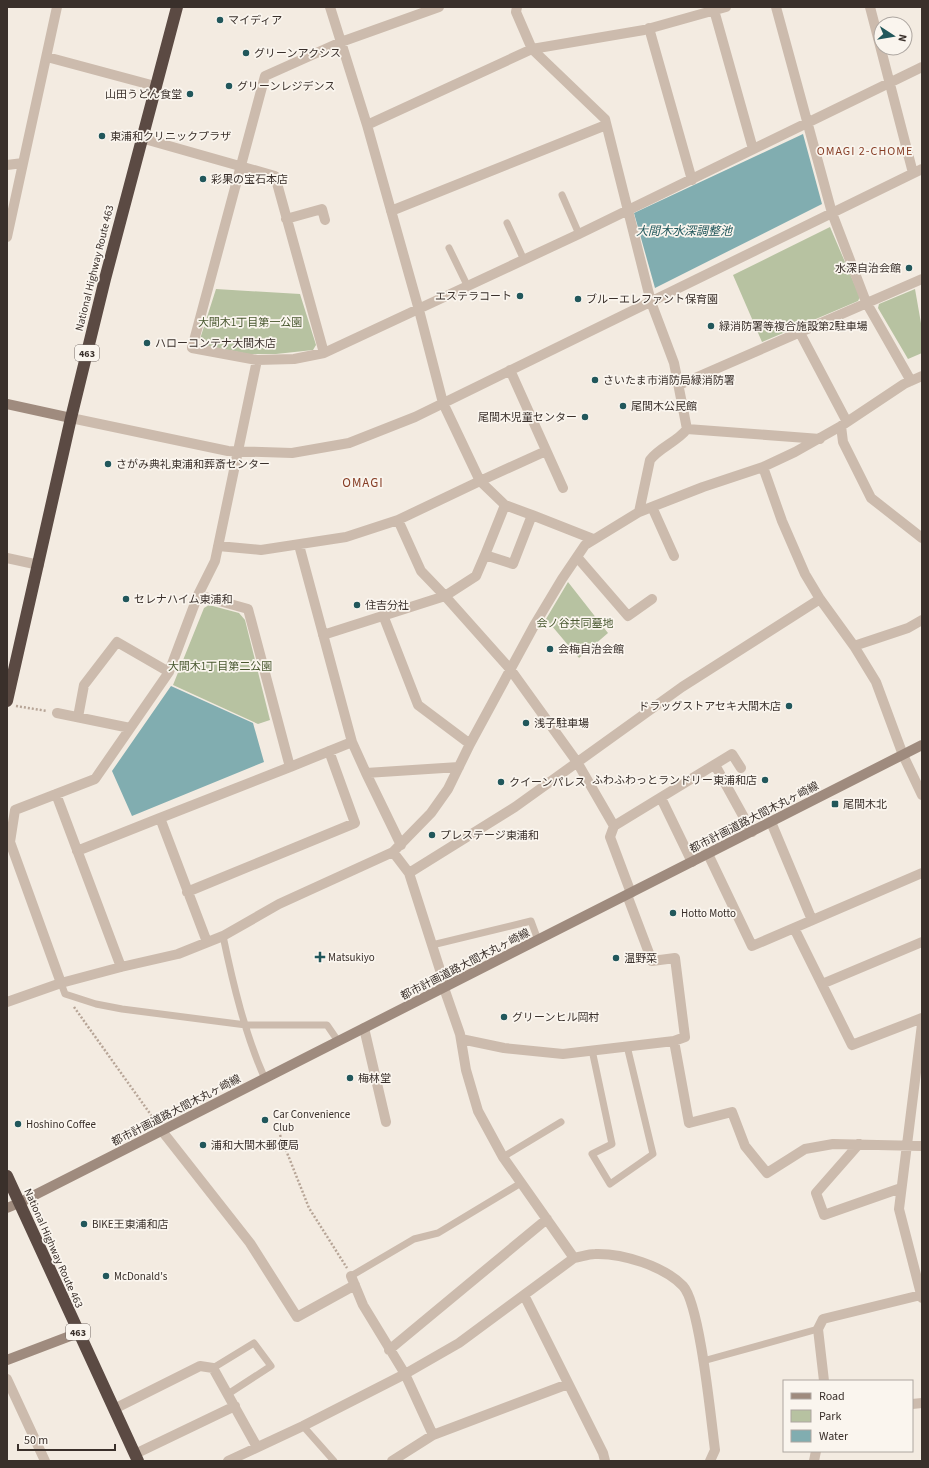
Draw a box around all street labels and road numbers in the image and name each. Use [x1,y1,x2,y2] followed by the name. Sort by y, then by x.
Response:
[72,204,117,333] street label: National Highway Route 463
[75,345,99,361] road number: 463
[687,778,821,857] street label: 都市計画道路大間木丸ヶ崎線
[398,925,532,1004] street label: 都市計画道路大間木丸ヶ崎線
[109,1071,243,1150] street label: 都市計画道路大間木丸ヶ崎線
[20,1186,87,1310] street label: National Highway Route 463
[66,1324,90,1340] road number: 463

